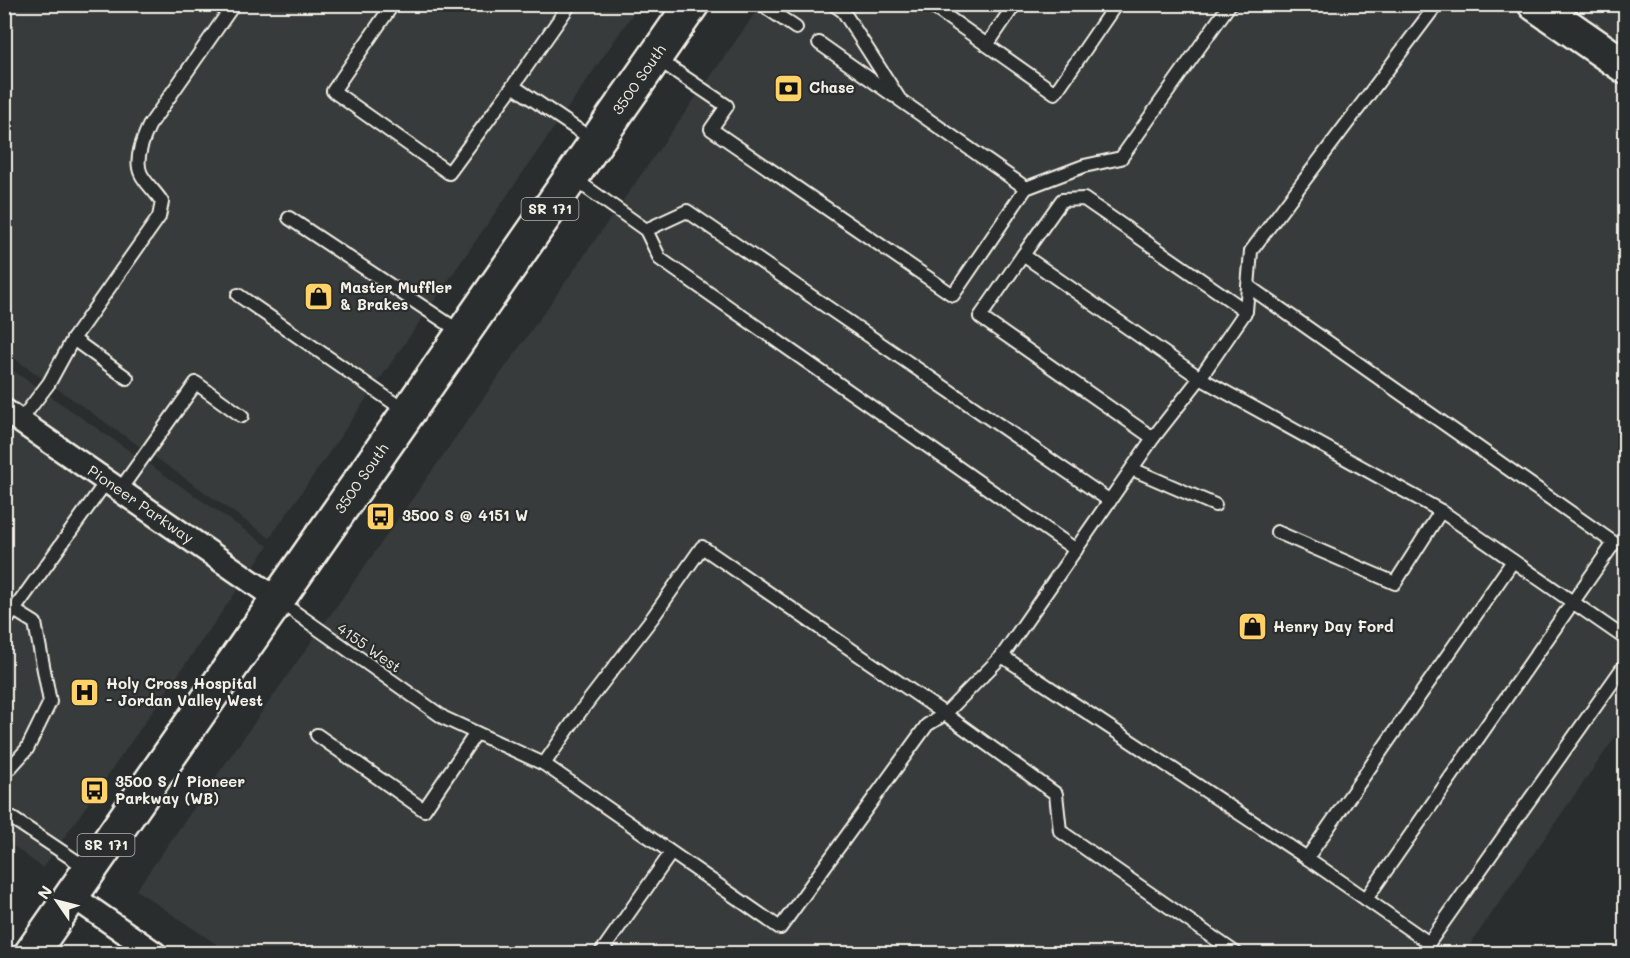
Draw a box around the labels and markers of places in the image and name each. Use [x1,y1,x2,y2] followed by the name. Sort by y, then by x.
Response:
[772,72,804,104] bank icon: Chase
[809,77,855,97] place label: Chase
[340,277,452,314] place label: Master Muffler & Brakes
[303,281,335,313] shop icon: Master Muffler & Brakes
[365,500,397,532] bus stop icon: 3500 S @ 4151 W
[402,505,528,525] place label: 3500 S @ 4151 W
[1236,611,1268,643] shop icon: Henry Day Ford
[1273,616,1394,636] place label: Henry Day Ford
[106,673,263,710] place label: Holy Cross Hospital - Jordan Valley West
[69,677,101,709] hospital icon: Holy Cross Hospital - Jordan Valley West
[115,771,245,808] place label: 3500 S / Pioneer Parkway (WB)
[78,775,110,807] bus stop icon: 3500 S / Pioneer Parkway (WB)

